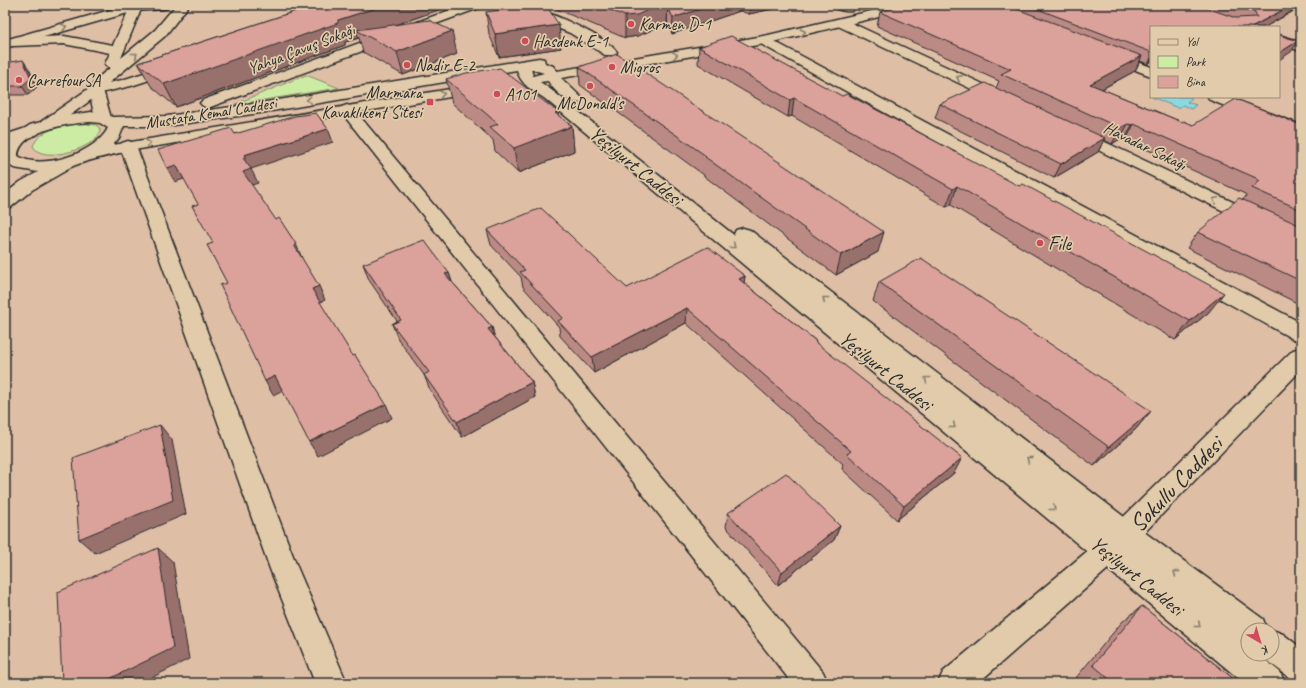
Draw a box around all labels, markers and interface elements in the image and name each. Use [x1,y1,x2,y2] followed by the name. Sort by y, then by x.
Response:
[639,14,712,35] place label: Karmen D-1
[245,19,359,80] street label: Yahya Çavuş Sokağı
[626,19,636,29] marker: Karmen D-1
[60,23,67,32] one-way arrow
[1150,26,1280,98] legend
[800,28,806,36] one-way arrow
[533,31,610,52] place label: Hasdenk E-1
[1186,34,1200,50] text: Yol
[520,36,530,46] marker: Hasdenk E-1
[672,51,678,60] one-way arrow
[131,52,138,59] one-way arrow
[1186,54,1207,70] text: Park
[415,55,476,76] place label: Nadir E-2
[620,57,662,78] place label: Migros
[402,60,412,70] marker: Nadir E-2
[607,62,617,72] marker: Migros
[27,70,102,91] place label: CarrefourSA
[1186,74,1206,90] text: Bina
[14,75,24,85] marker: CarrefourSA
[956,75,963,83] one-way arrow
[585,81,595,91] marker: McDonald's
[322,82,424,123] place label: Marmara Kavaklıkent Sitesi
[505,84,538,105] place label: A101
[492,89,502,99] marker: A101
[439,91,445,99] one-way arrow
[144,92,280,134] street label: Mustafa Kemal Caddesi
[557,93,625,114] place label: McDonald's
[306,95,312,104] one-way arrow
[425,97,435,107] marker: Marmara Kavaklıkent Sitesi
[1100,117,1190,175] street label: Havadar Sokağı
[584,121,689,213] street label: Yeşilyurt Caddesi
[145,139,151,148] one-way arrow
[1212,197,1220,205] one-way arrow
[1048,231,1072,256] place label: File
[1035,238,1045,248] marker: File
[728,241,736,248] one-way arrow
[822,296,829,303] one-way arrow
[834,326,939,418] street label: Yeşilyurt Caddesi
[924,377,931,384] one-way arrow
[948,421,955,428] one-way arrow
[1123,427,1231,538] street label: Sokullu Caddesi
[1027,457,1034,464] one-way arrow
[1049,503,1056,510] one-way arrow
[1085,531,1190,623] street label: Yeşilyurt Caddesi
[1174,571,1181,578] one-way arrow
[1193,621,1200,628] one-way arrow
[1240,622,1280,662] north arrow
[1258,643,1273,659] text: K

